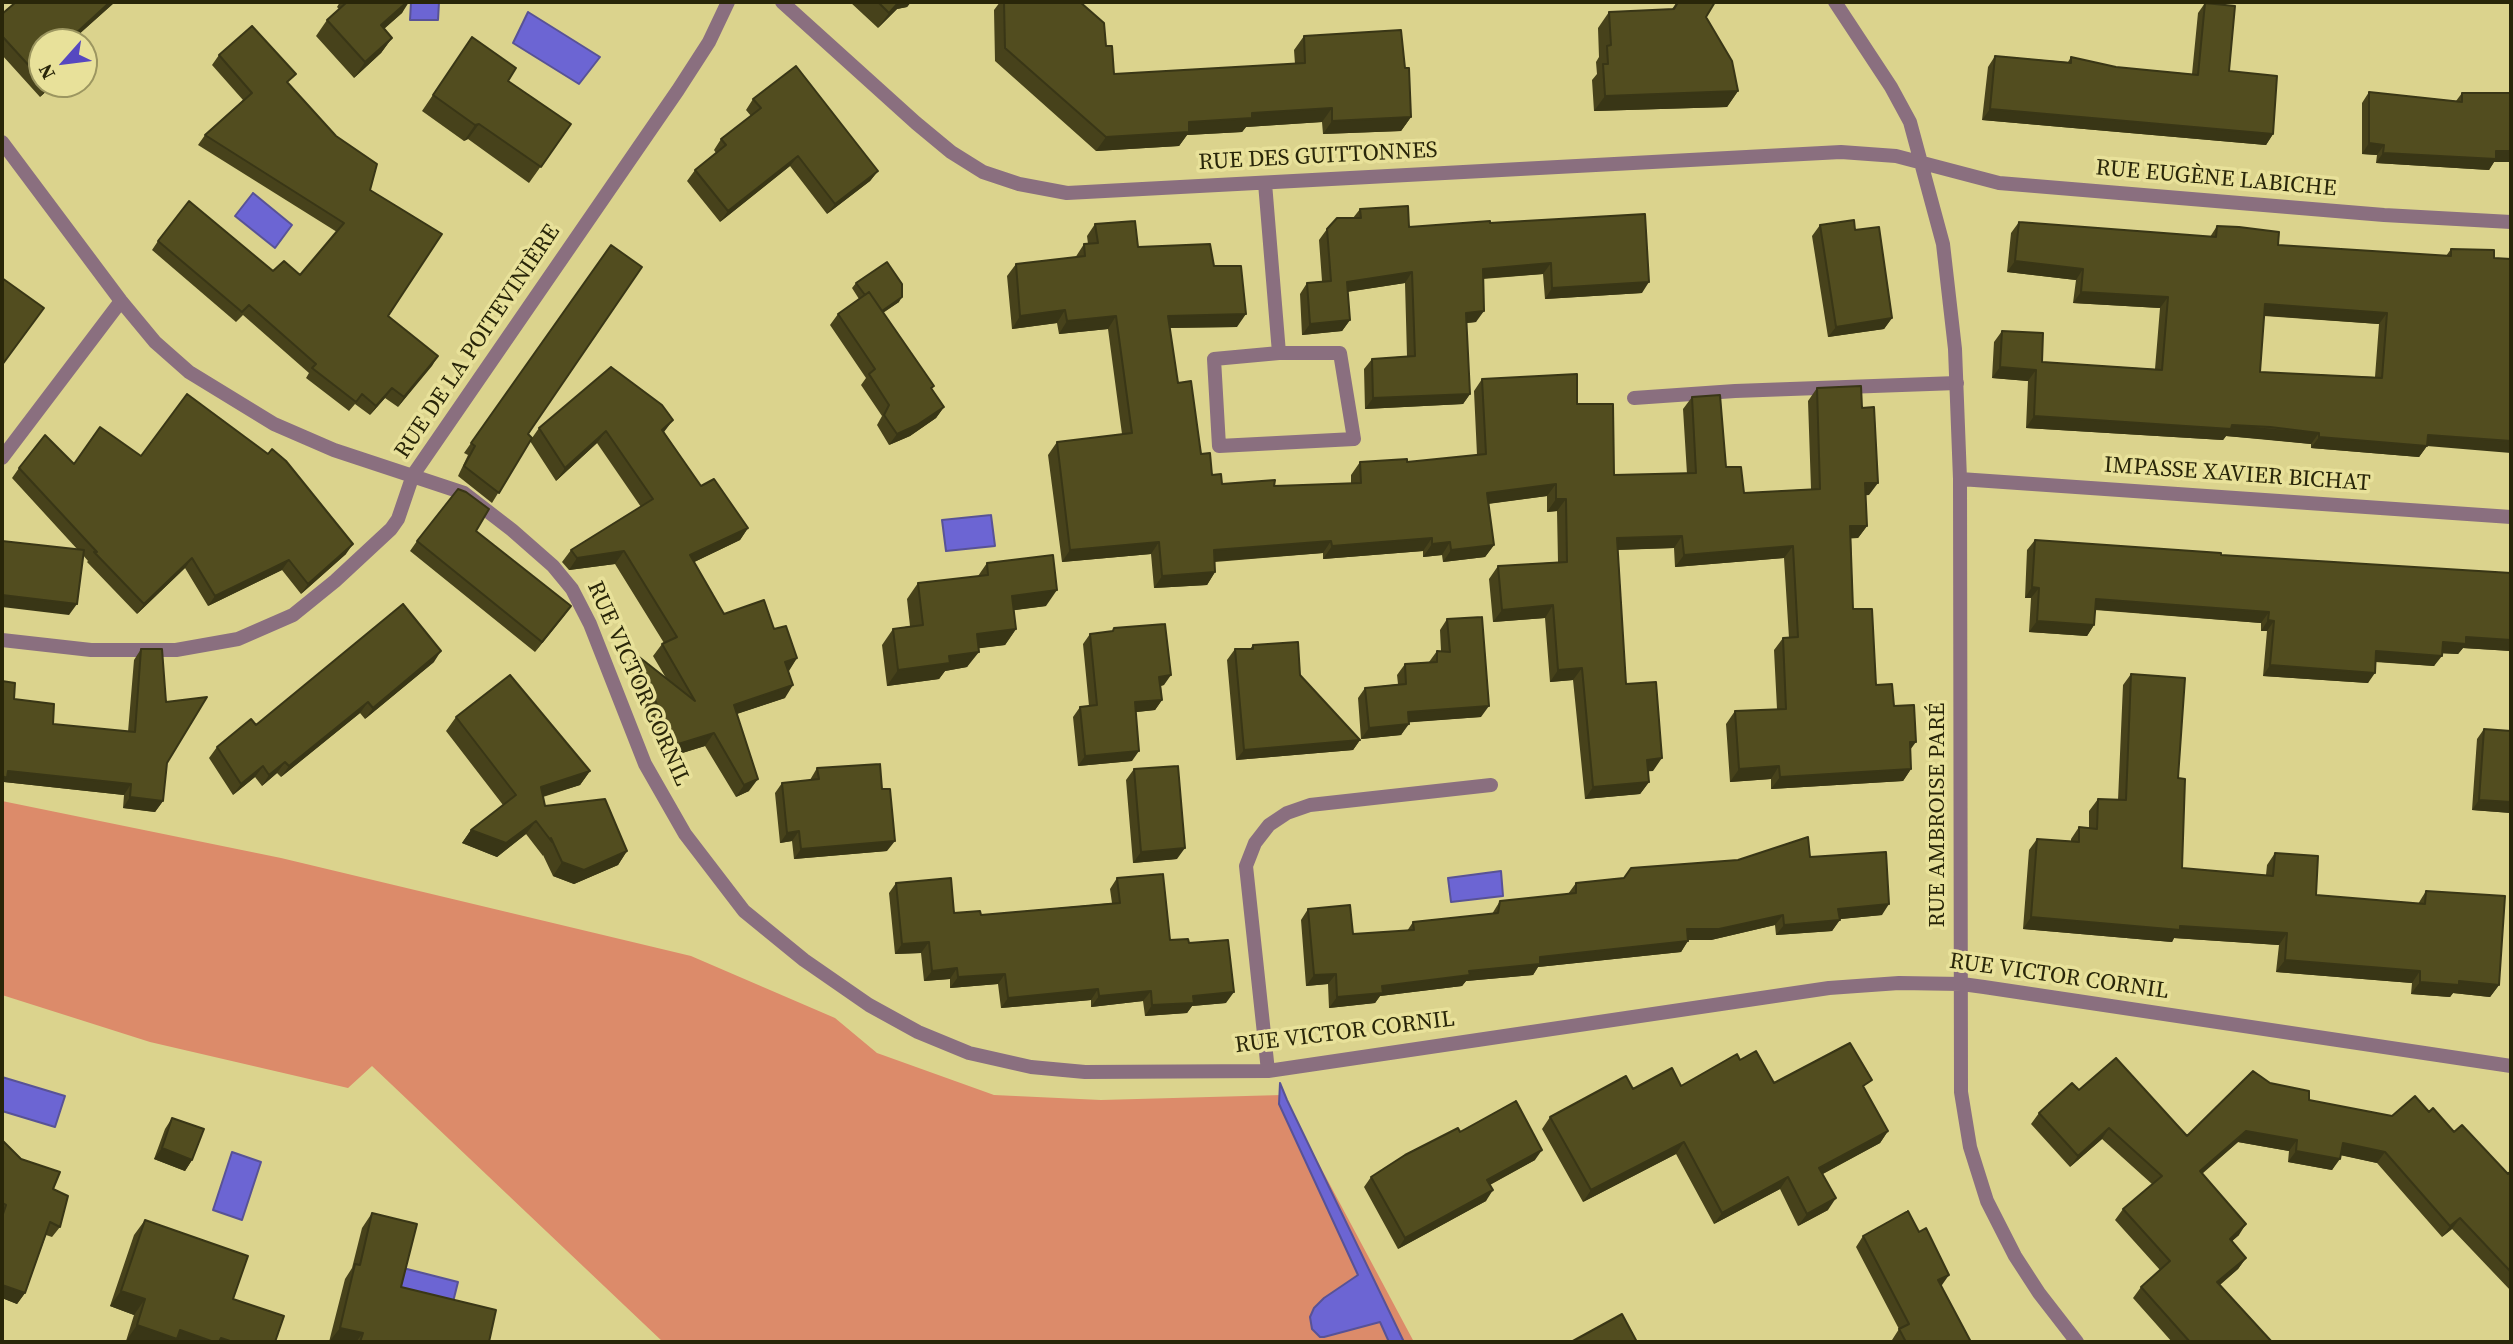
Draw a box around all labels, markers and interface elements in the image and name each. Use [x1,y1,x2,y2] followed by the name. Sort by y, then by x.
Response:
[28,28,98,98] north arrow
[31,60,61,84] text: N
[1198,137,1438,177] street label: RUE DES GUITTONNES
[2094,155,2338,203] street label: RUE EUGÈNE LABICHE
[389,220,567,464] street label: RUE DE LA POITEVINIÈRE
[2103,452,2371,498] street label: IMPASSE XAVIER BICHAT
[580,577,696,791] street label: RUE VICTOR CORNIL
[1924,703,1952,927] street label: RUE AMBROISE PARÉ
[1947,948,2171,1006] street label: RUE VICTOR CORNIL
[1233,1006,1457,1060] street label: RUE VICTOR CORNIL

